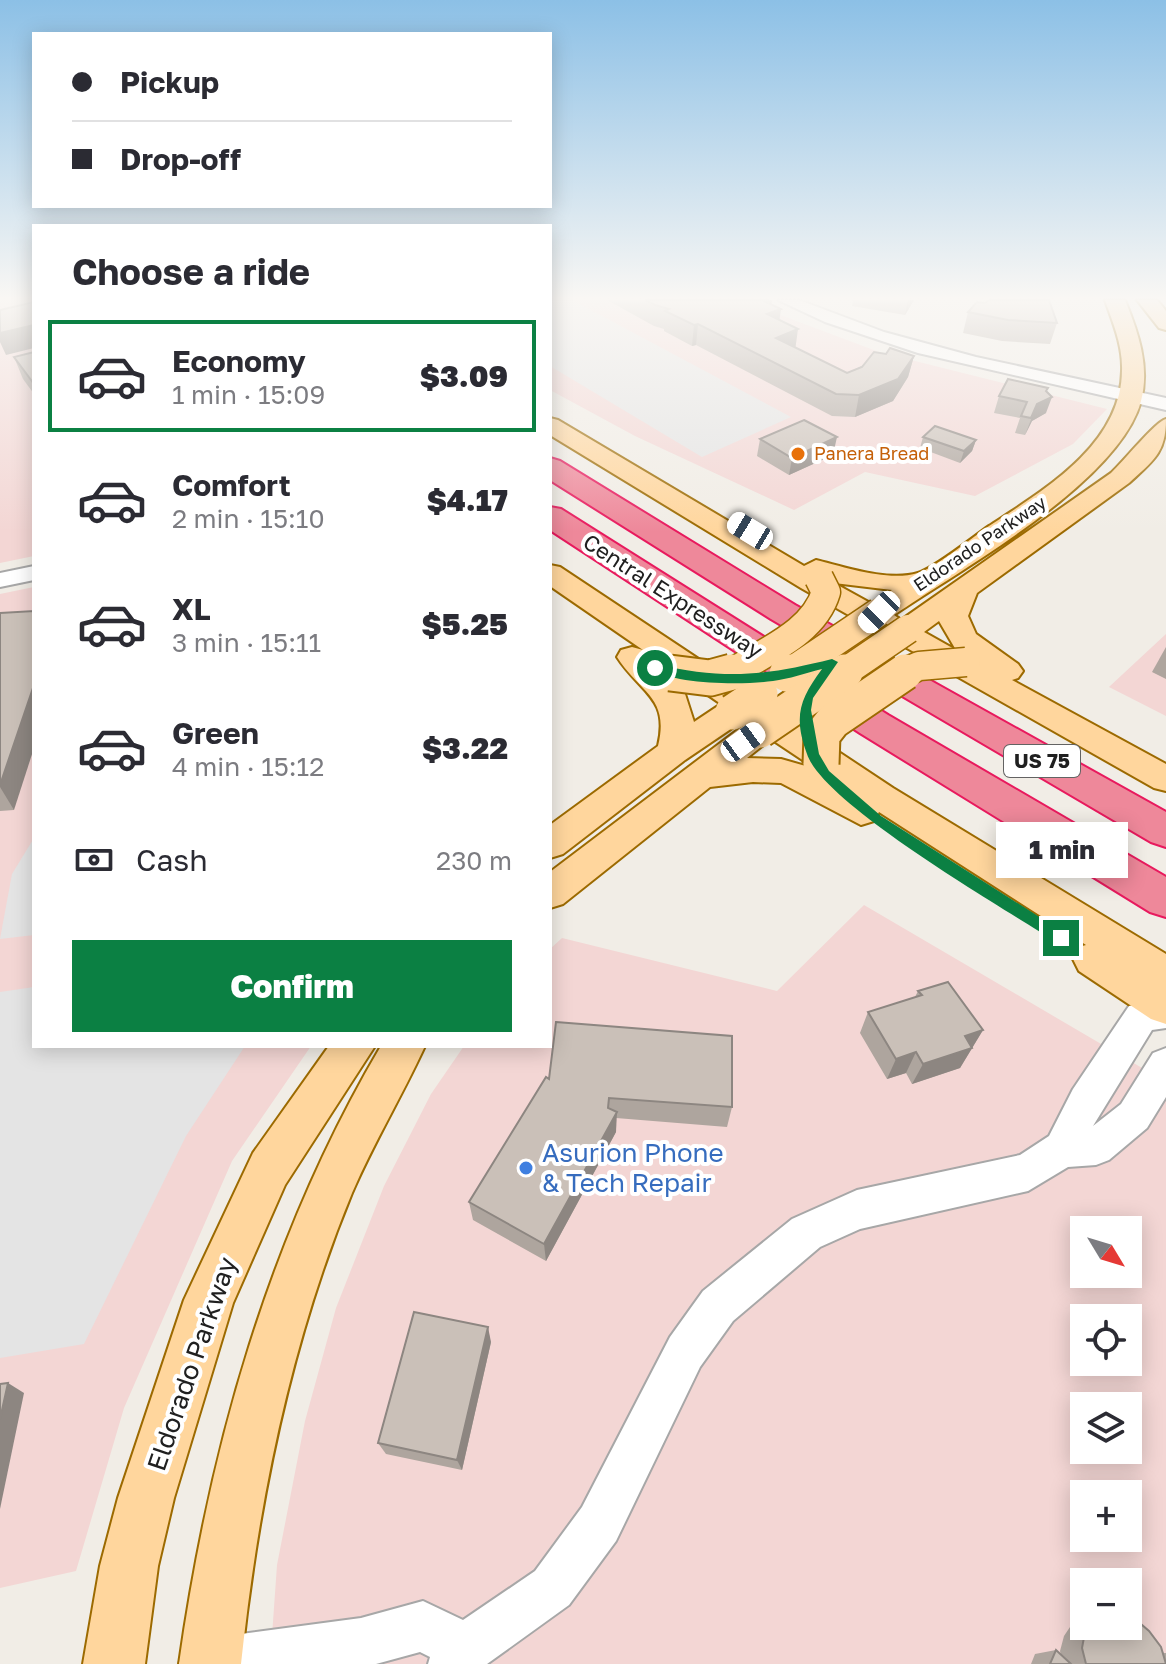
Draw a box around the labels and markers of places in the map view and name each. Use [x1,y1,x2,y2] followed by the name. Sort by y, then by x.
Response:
[814,442,929,464] place label: Panera Bread
[789,445,807,463] marker: Panera Bread
[542,1137,724,1198] place label: Asurion Phone & Tech Repair
[517,1159,535,1177] marker: Asurion Phone & Tech Repair

